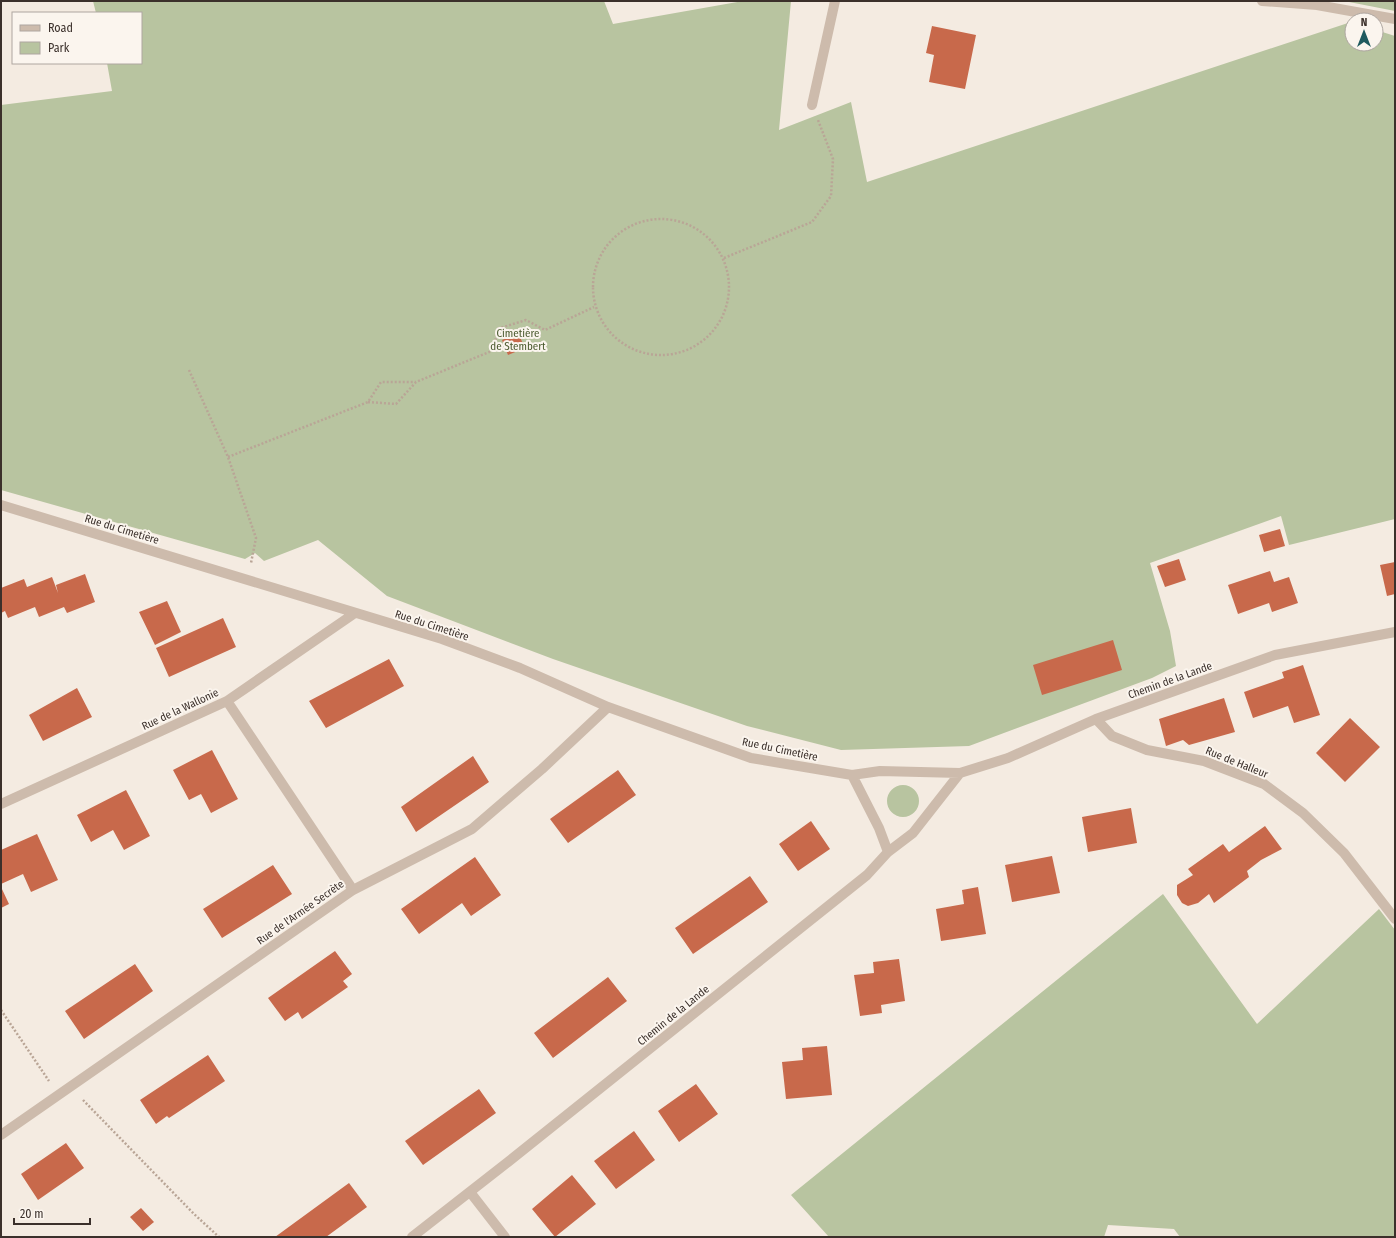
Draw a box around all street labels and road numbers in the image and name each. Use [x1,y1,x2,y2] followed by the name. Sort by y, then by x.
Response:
[83,512,161,547] street label: Rue du Cimetière
[393,607,470,644] street label: Rue du Cimetière
[1126,659,1214,702] street label: Chemin de la Lande
[140,686,221,733] street label: Rue de la Wallonie
[741,735,819,764] street label: Rue du Cimetière
[1204,744,1270,781] street label: Rue de Halleur
[254,877,346,947] street label: Rue de l'Armée Secrète
[635,983,712,1048] street label: Chemin de la Lande

